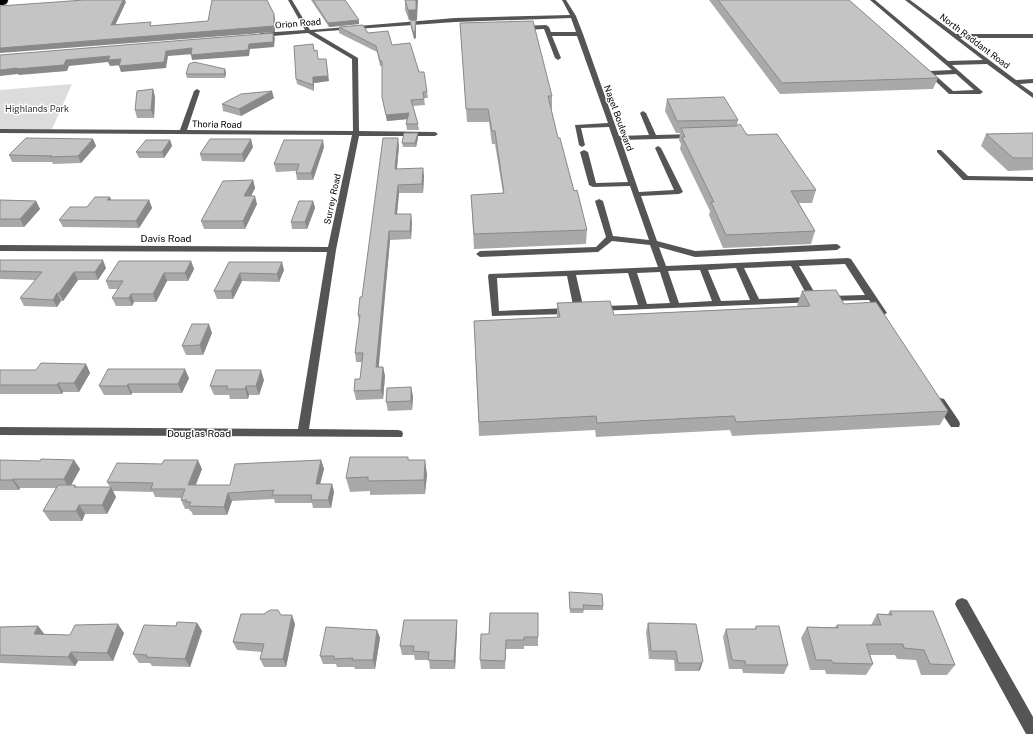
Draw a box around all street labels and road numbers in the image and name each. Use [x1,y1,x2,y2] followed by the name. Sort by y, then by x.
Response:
[938,11,1012,71] street label: North Raddant Road
[275,16,321,30] street label: Orion Road
[602,84,636,152] street label: Nagel Boulevard
[192,118,242,130] street label: Thoria Road
[321,173,343,225] street label: Surrey Road
[141,232,192,244] street label: Davis Road
[167,427,231,439] street label: Douglas Road

